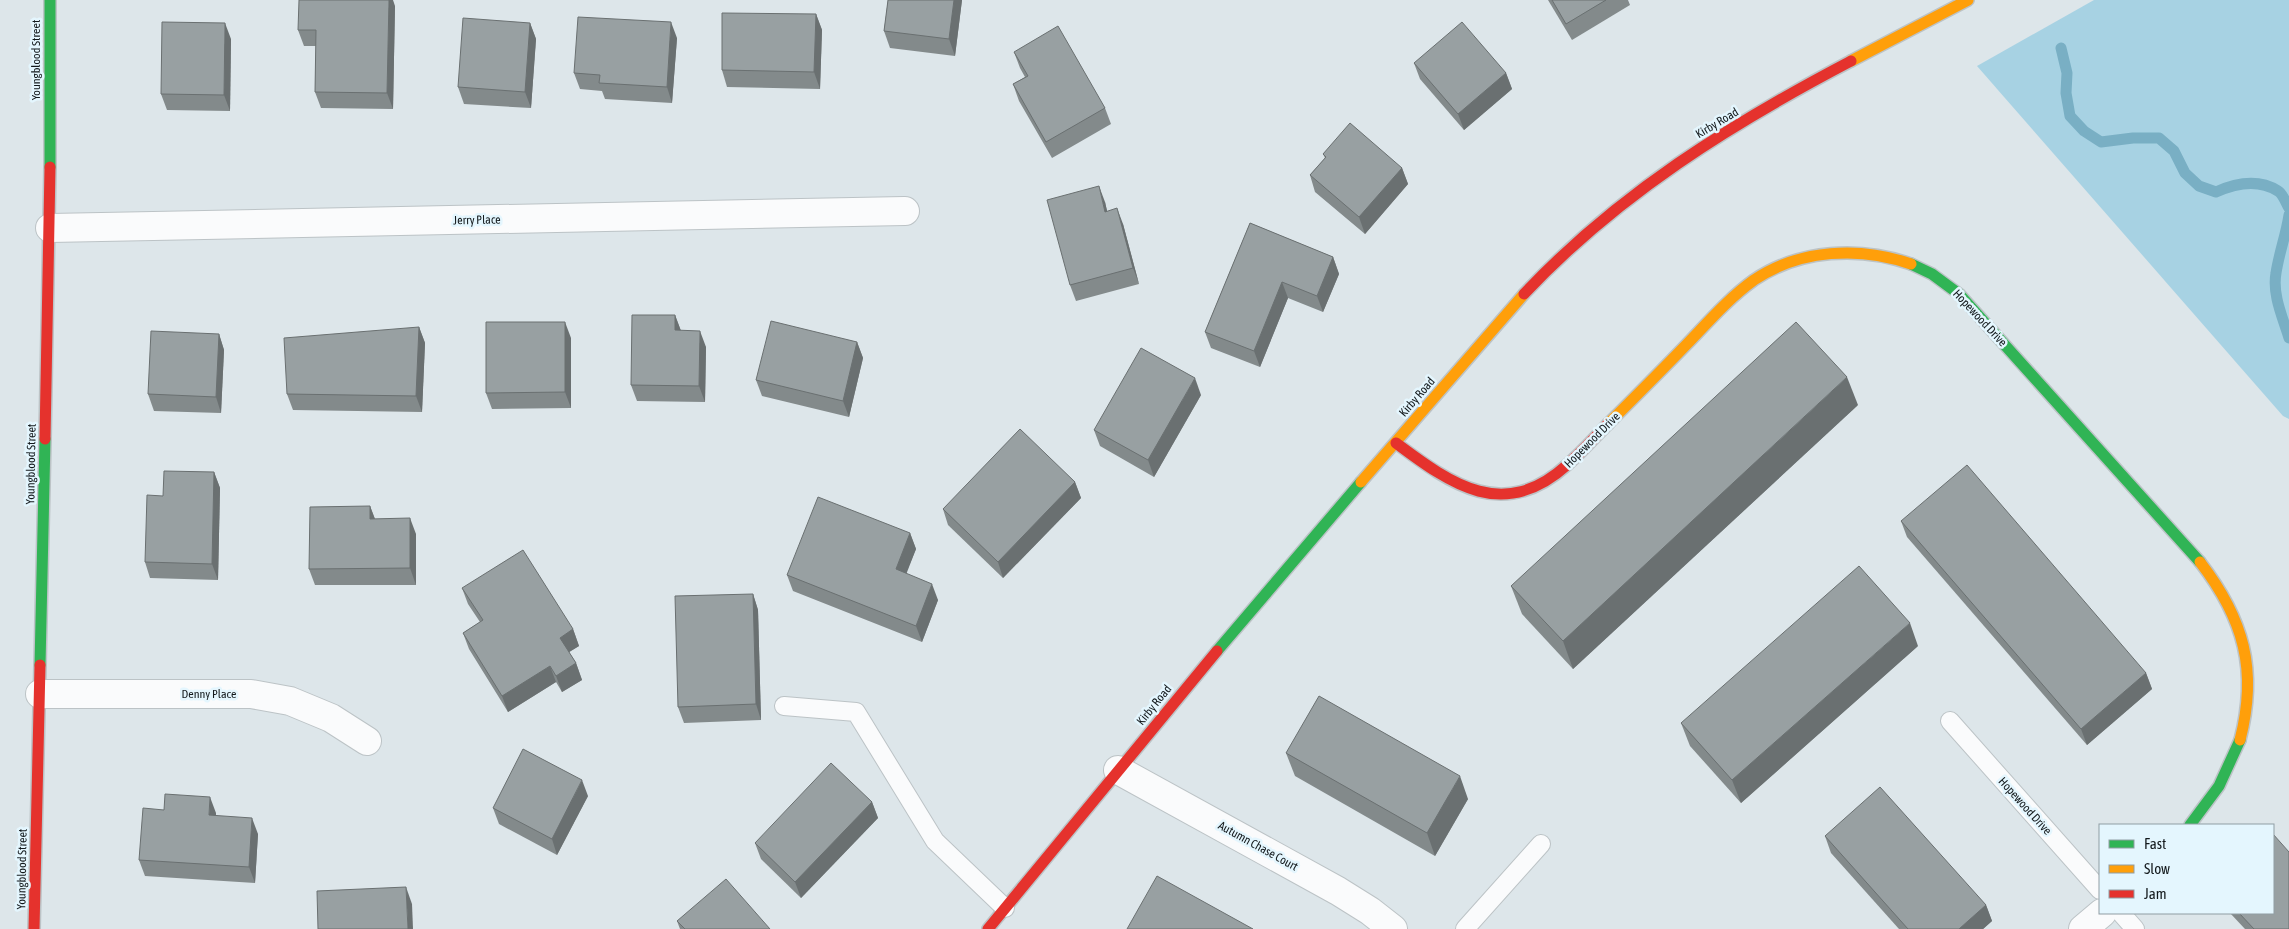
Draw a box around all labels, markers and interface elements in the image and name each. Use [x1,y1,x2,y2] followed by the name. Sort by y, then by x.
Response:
[29,19,43,100] street label: Youngblood Street
[1693,105,1741,141] street label: Kirby Road
[453,213,501,227] street label: Jerry Place
[1950,287,2010,349] street label: Hopewood Drive
[1396,375,1438,419] street label: Kirby Road
[1561,409,1623,471] street label: Hopewood Drive
[23,423,39,504] street label: Youngblood Street
[1134,682,1174,728] street label: Kirby Road
[182,687,236,701] street label: Denny Place
[1996,774,2054,838] street label: Hopewood Drive
[1216,818,1301,874] street label: Autumn Chase Court
[2099,824,2274,914] legend
[14,828,30,909] street label: Youngblood Street
[2144,835,2166,852] text: Fast
[2144,860,2170,877] text: Slow
[2144,885,2167,902] text: Jam

